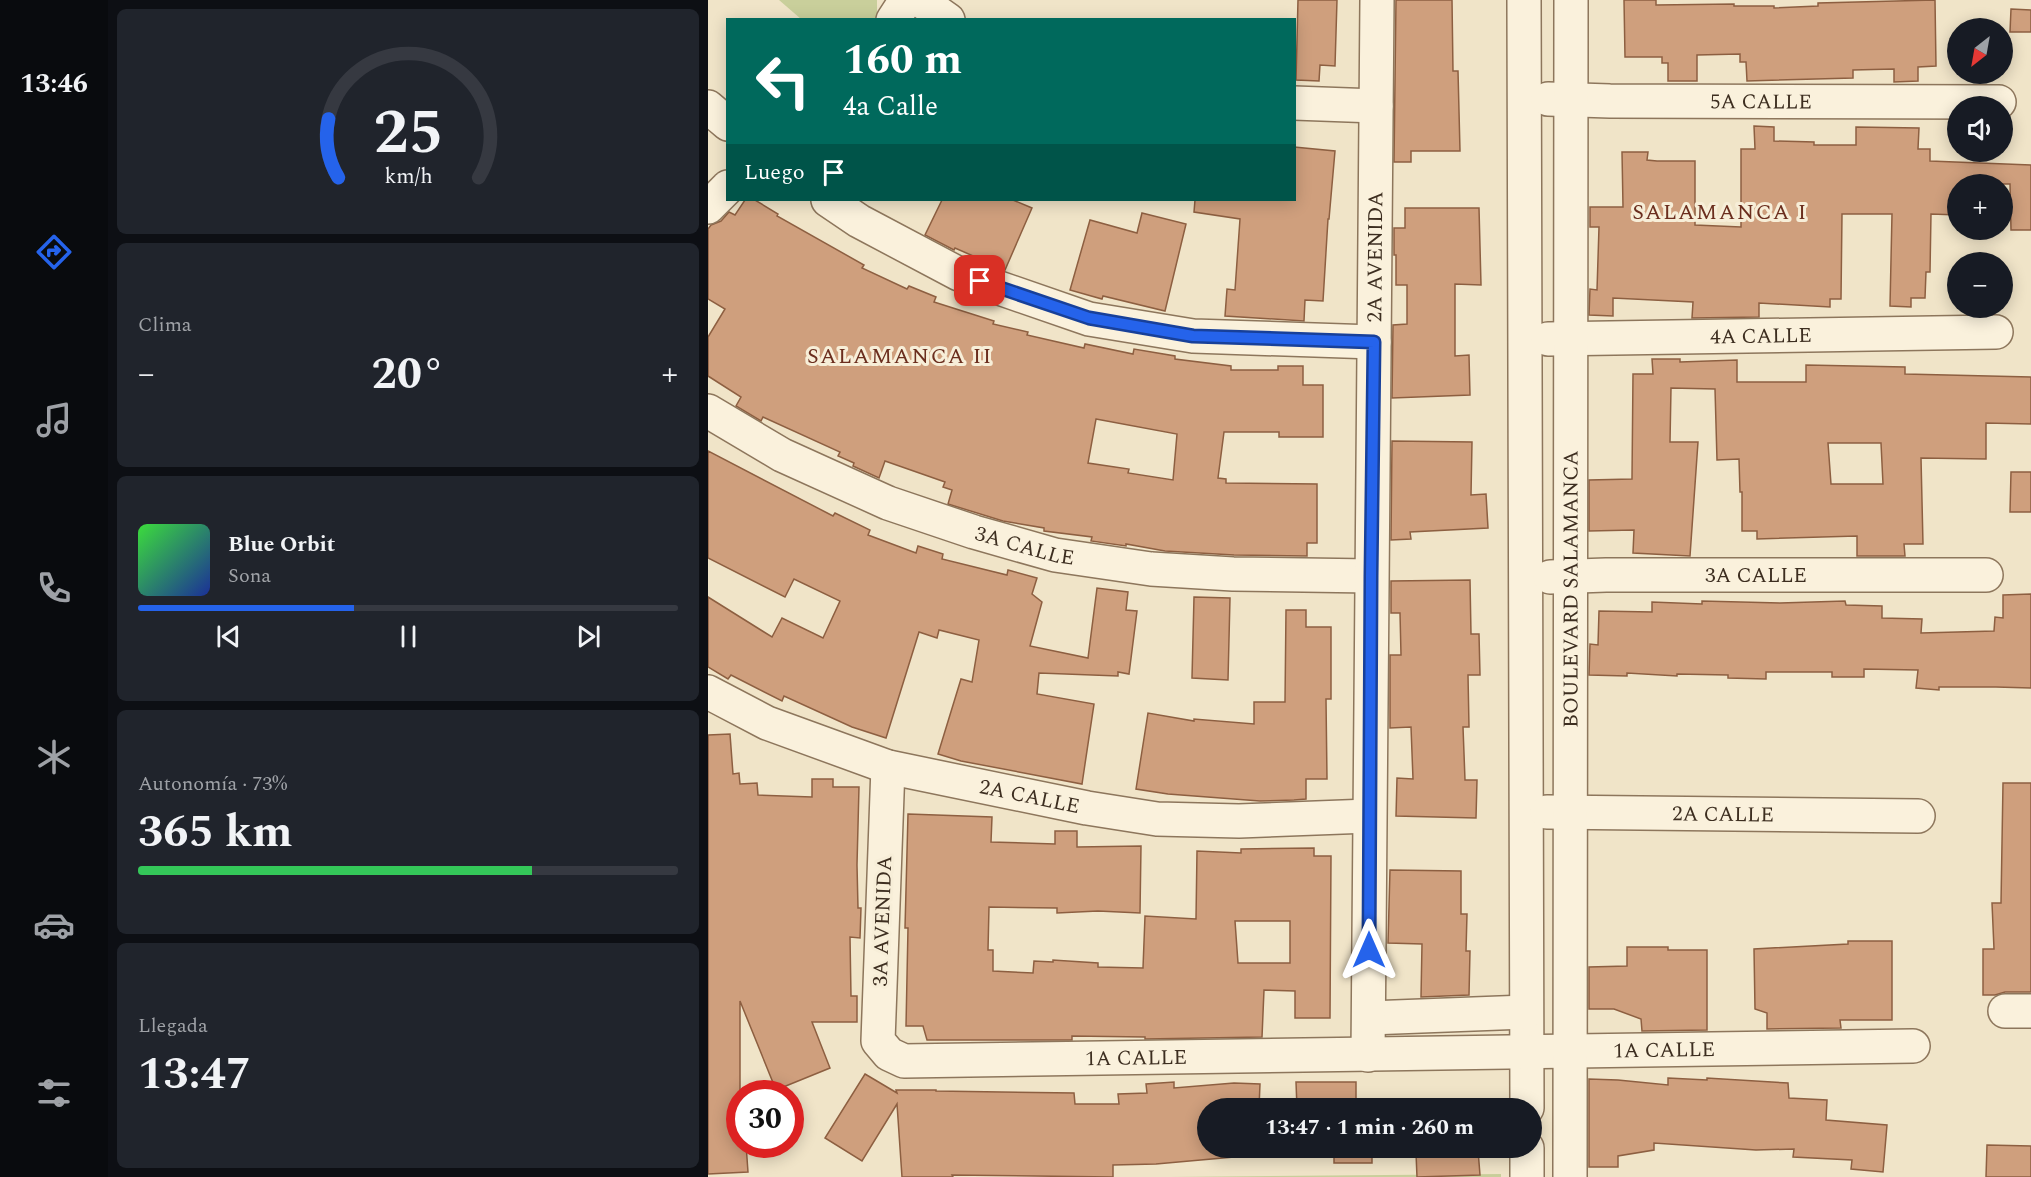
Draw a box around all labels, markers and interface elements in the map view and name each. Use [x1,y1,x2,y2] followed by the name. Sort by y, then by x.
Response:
[1947,18,2013,84] north arrow
[1947,18,2013,318] map controls
[843,29,962,92] text: 160 m
[744,42,822,120] icon: left
[20,63,88,105] text: 13:46
[373,86,443,181] text: 25
[843,86,938,128] text: 4a Calle
[1710,86,1812,119] street label: 5A CALLE
[1947,96,2013,162] button: sound
[744,156,805,189] text: Luego
[817,156,850,189] icon: arrive
[384,161,432,194] text: km/h
[1947,174,2013,240] button: +
[1359,191,1392,323] street label: 2A AVENIDA
[1632,196,1808,229] district label: SALAMANCA I
[33,231,75,273] icon: directions
[1947,252,2013,318] button: −
[954,255,1005,306] pin
[963,264,996,297] icon: arrive
[138,310,192,340] text: Clima
[1710,320,1812,353] street label: 4A CALLE
[372,340,445,409] text: 20°
[807,340,993,373] district label: SALAMANCA II
[138,349,155,399] text: −
[662,349,678,399] text: +
[33,399,75,441] icon: music
[1555,450,1588,728] street label: BOULEVARD SALAMANCA
[971,518,1076,575] street label: 3A CALLE
[228,528,335,561] text: Blue Orbit
[1705,560,1807,592] street label: 3A CALLE
[228,561,271,591] text: Sona
[33,567,75,609] icon: phone
[212,620,245,653] icon: previous
[392,620,425,653] icon: pause
[572,620,605,653] icon: next
[33,736,75,778] icon: climate
[138,769,287,799] text: Autonomía · 73%
[976,771,1083,823] street label: 2A CALLE
[138,798,293,867] text: 365 km
[1672,798,1774,831] street label: 2A CALLE
[865,855,901,987] street label: 3A AVENIDA
[33,904,75,946] icon: car
[1337,918,1401,982] position arrow
[138,1011,208,1041] text: Llegada
[1613,1034,1715,1067] street label: 1A CALLE
[138,1040,251,1109] text: 13:47
[1085,1042,1187,1075] street label: 1A CALLE
[33,1072,75,1114] icon: filters
[726,1080,804,1158] speed limit sign: 30
[1265,1111,1474,1144] text: 13:47 · 1 min · 260 m

